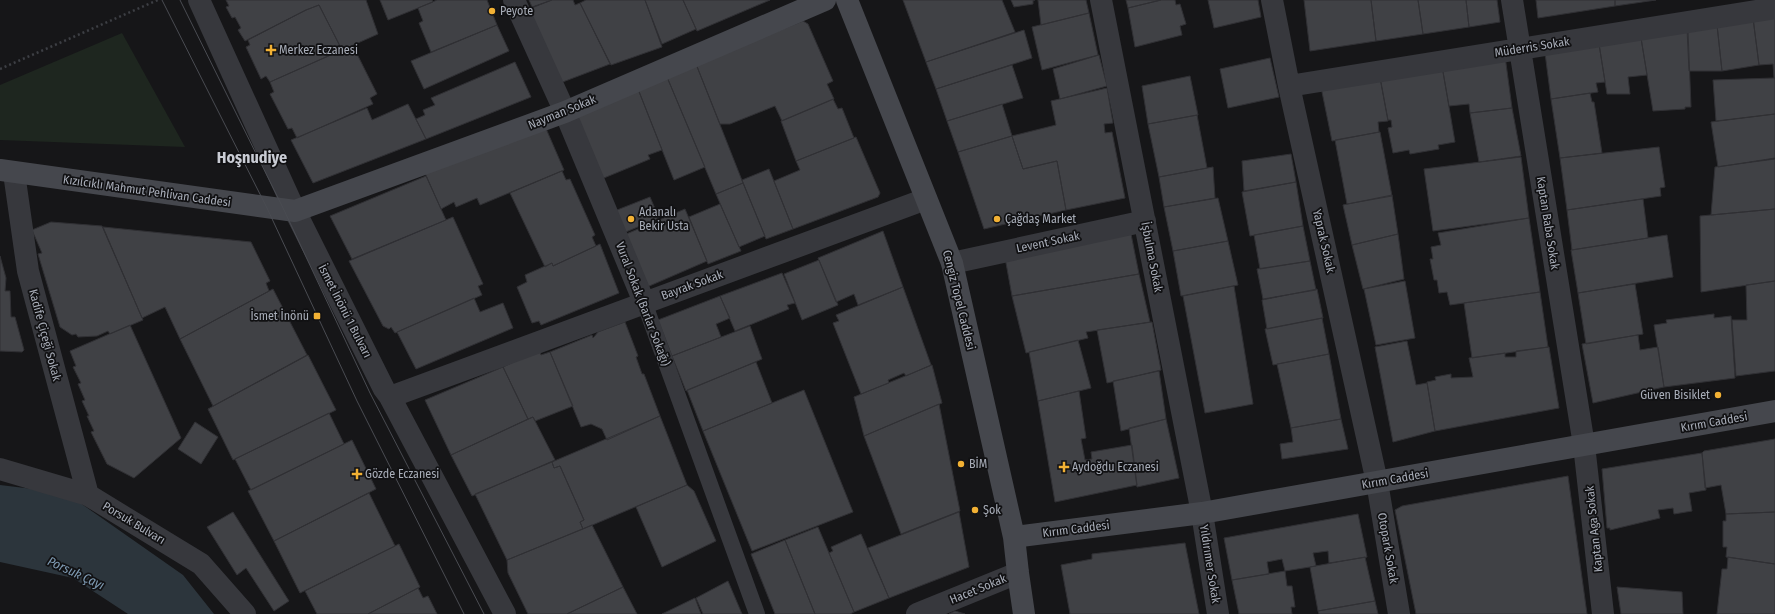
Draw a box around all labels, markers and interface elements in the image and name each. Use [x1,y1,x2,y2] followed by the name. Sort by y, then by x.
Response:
[500,4,533,18] place label: Peyote
[487,6,497,16] marker: Peyote
[1494,34,1571,60] street label: Müderris Sokak
[279,43,358,57] place label: Merkez Eczanesi
[266,45,276,55] marker: Merkez Eczanesi
[526,92,598,132] street label: Nayman Sokak
[217,148,287,168] district label: Hoşnudiye
[62,172,232,210] street label: Kızılcıklı Mahmut Pehlivan Caddesi
[1534,175,1562,271] street label: Kaptan Baba Sokak
[639,205,689,233] place label: Adanalı Bekir Usta
[1310,208,1338,274] street label: Yaprak Sokak
[1005,212,1076,226] place label: Çağdaş Market
[626,214,636,224] marker: Adanalı Bekir Usta
[992,214,1002,224] marker: Çağdaş Market
[1138,221,1167,294] street label: İşbulma Sokak
[1015,228,1081,256] street label: Levent Sokak
[613,240,673,368] street label: Vural Sokak (Barlar Sokağı)
[940,249,978,351] street label: Cengiz Topel Caddesi
[315,261,376,360] street label: İsmet İnönü 1 Bulvarı
[659,267,725,303] street label: Bayrak Sokak
[26,288,64,383] street label: Kadife Çiçeği Sokak
[250,308,309,323] place label: İsmet İnönü
[312,311,322,321] marker: İsmet İnönü
[1640,388,1710,402] place label: Güven Bisiklet
[1713,390,1723,400] marker: Güven Bisiklet
[1680,409,1748,435] street label: Kırım Caddesi
[969,456,987,471] place label: BİM
[956,459,966,469] marker: BİM
[1072,460,1159,474] place label: Aydoğdu Eczanesi
[1059,462,1069,472] marker: Aydoğdu Eczanesi
[1361,466,1429,492] street label: Kırım Caddesi
[365,467,439,481] place label: Gözde Eczanesi
[352,469,362,479] marker: Gözde Eczanesi
[1582,485,1606,573] street label: Kaptan Aga Sokak
[100,499,168,547] street label: Porsuk Bulvarı
[983,503,1001,517] place label: Şok
[970,505,980,515] marker: Şok
[1375,512,1401,585] street label: Otopark Sokak
[1042,518,1110,540] street label: Kırım Caddesi
[1197,524,1223,605] street label: Yıldırımer Sokak
[45,553,107,593] water label: Porsuk Çayı
[948,571,1009,607] street label: Hacet Sokak

